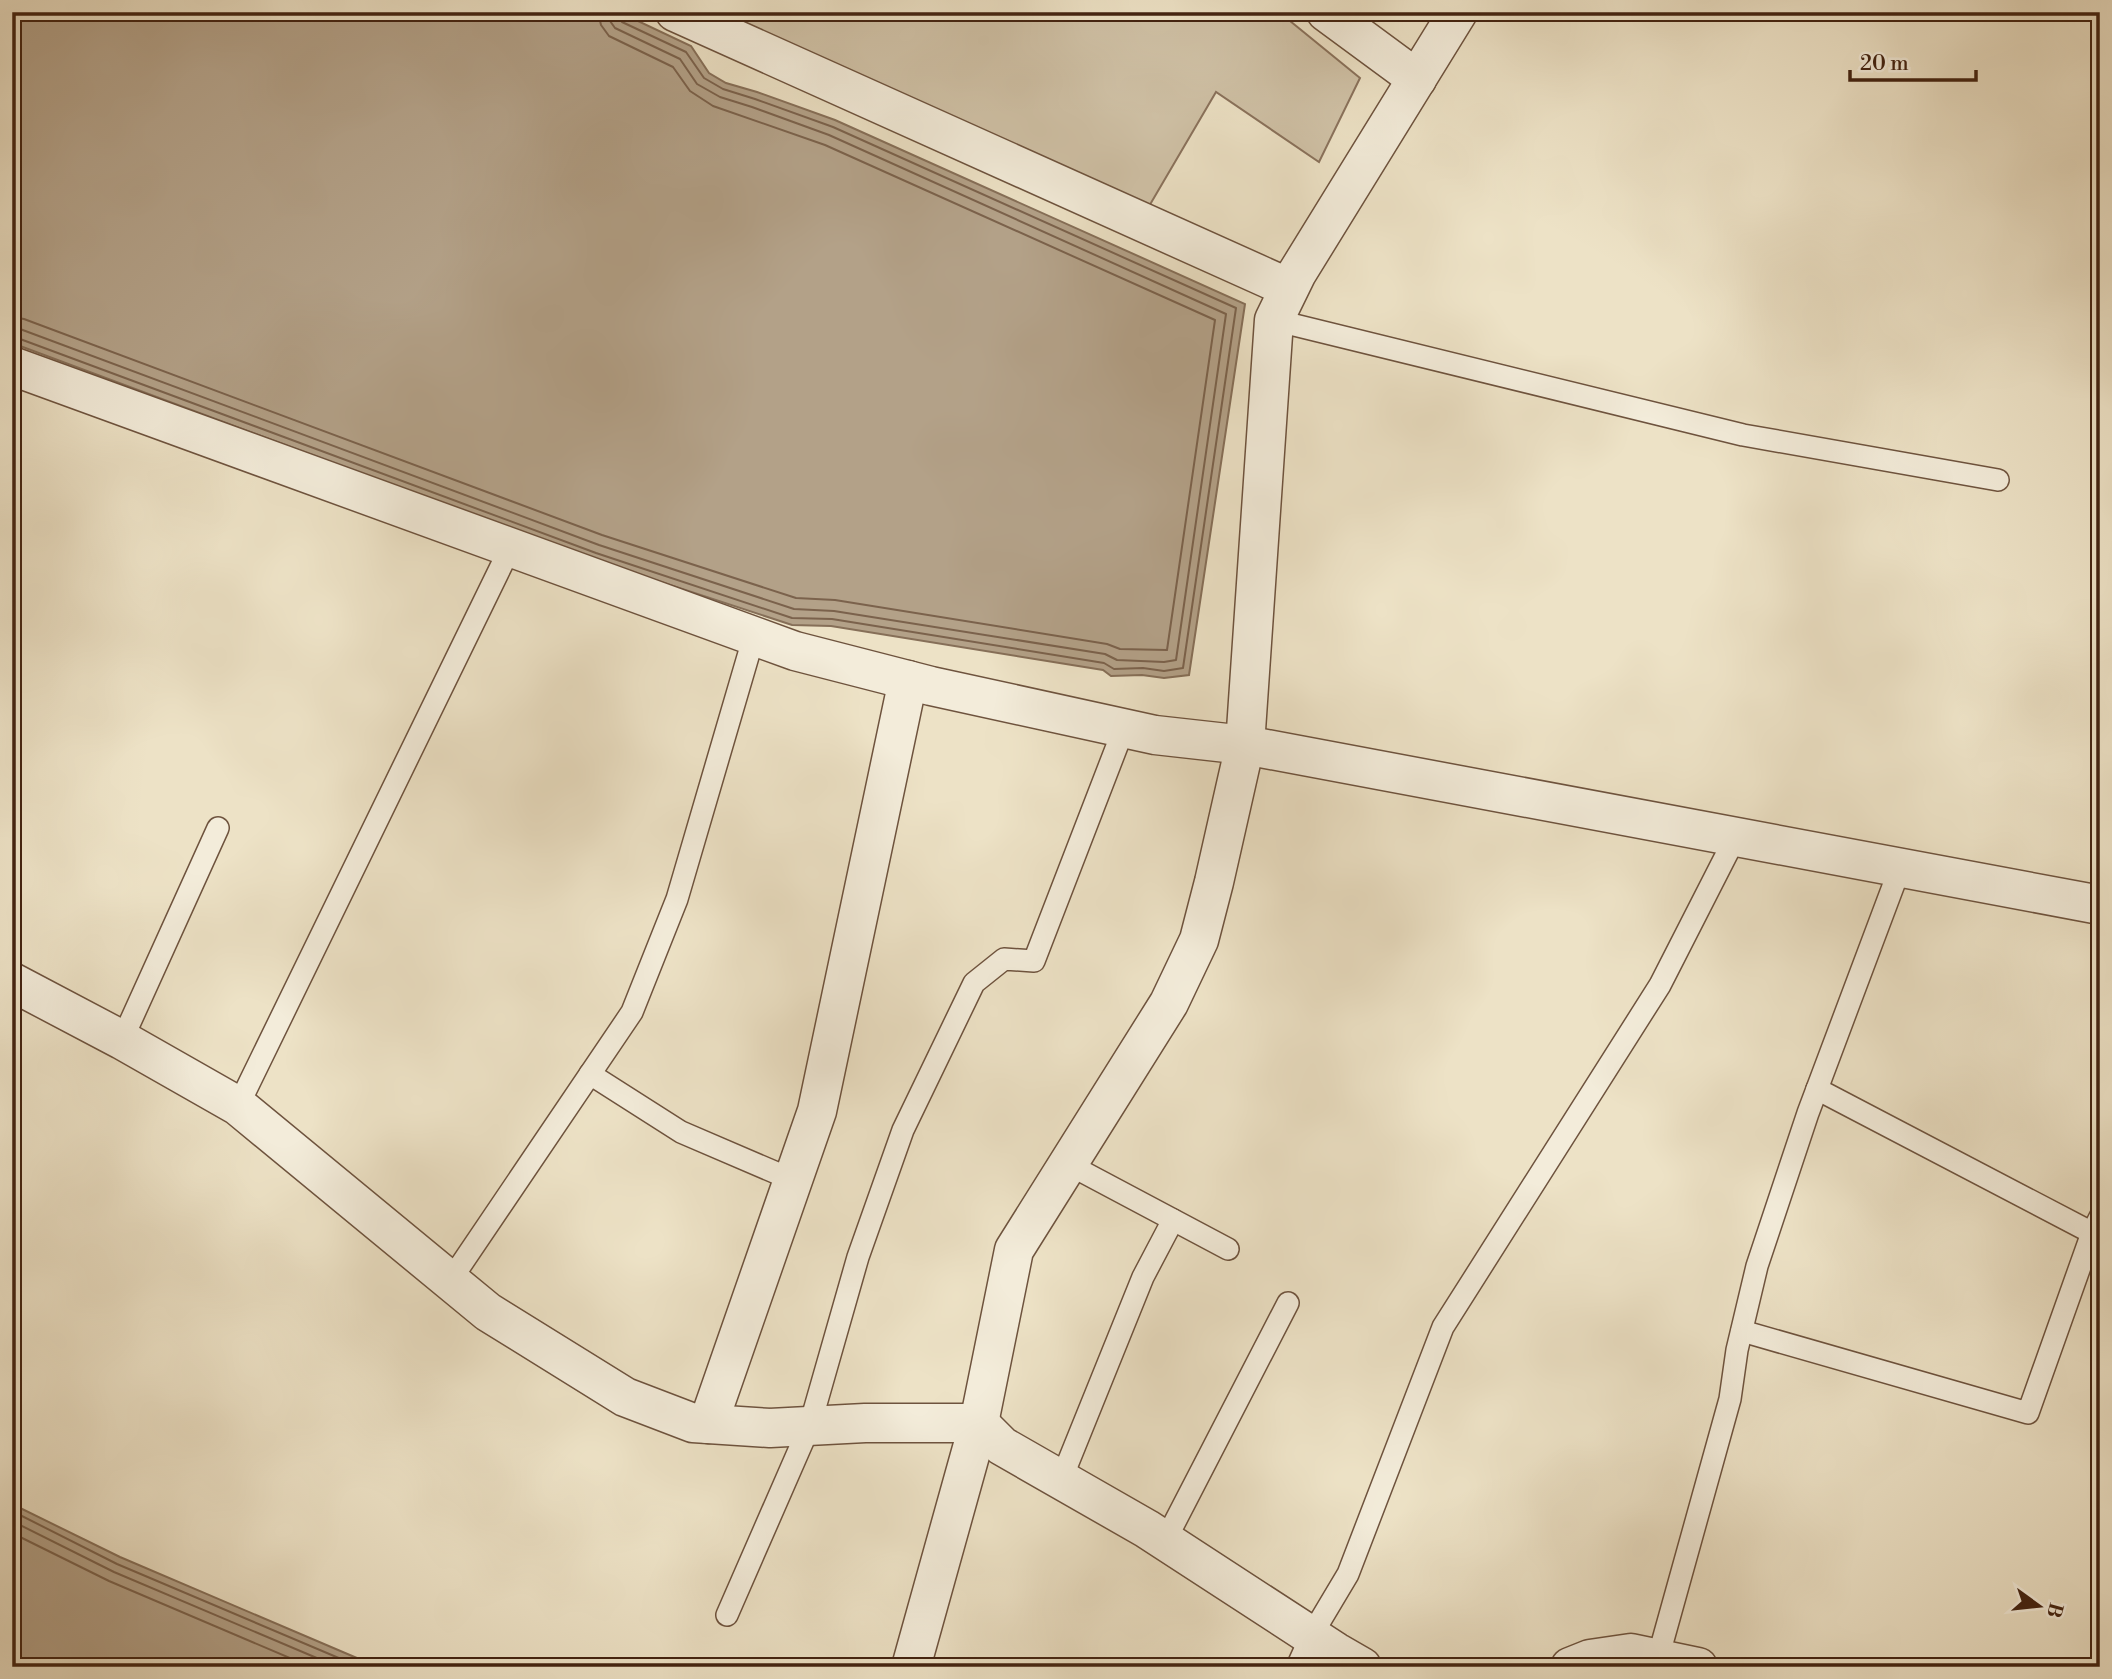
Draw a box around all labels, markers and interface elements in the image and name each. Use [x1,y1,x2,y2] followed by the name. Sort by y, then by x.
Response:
[1850,38,1976,82] scale bar
[1860,51,1909,77] text: 20 m
[2004,1570,2074,1640] north arrow
[2041,1600,2068,1620] text: B

